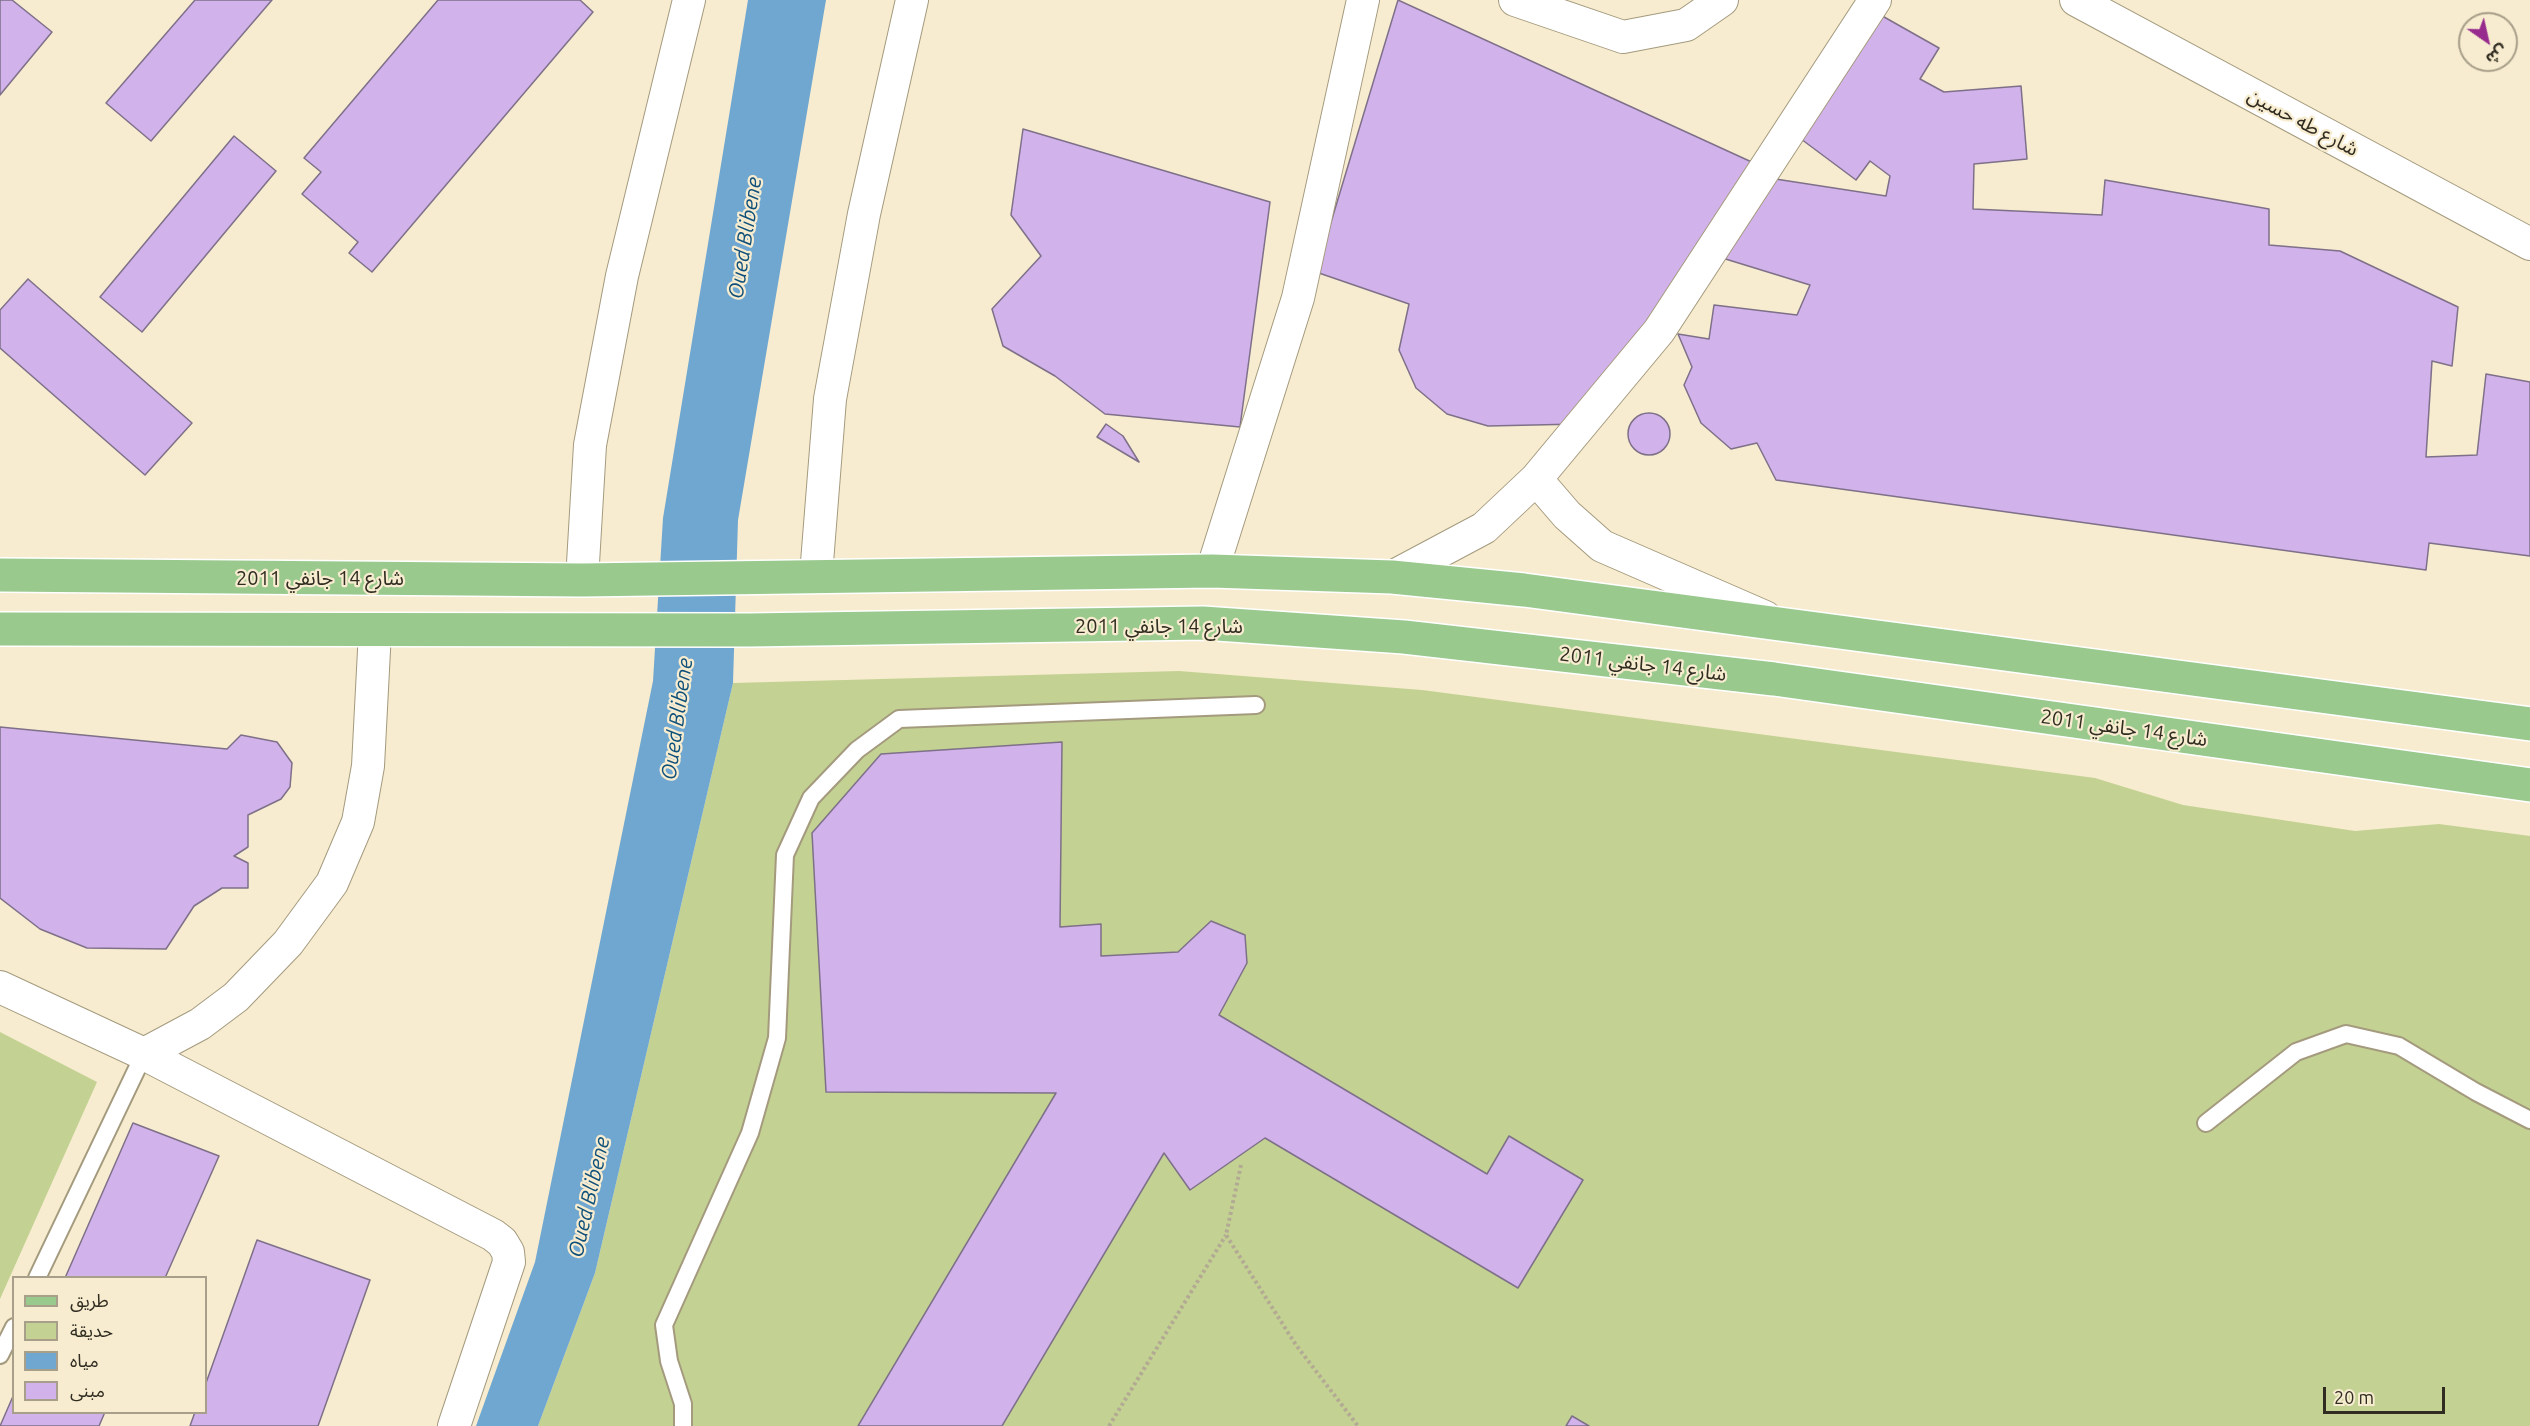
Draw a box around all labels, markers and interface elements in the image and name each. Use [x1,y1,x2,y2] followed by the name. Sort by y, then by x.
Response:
[2458,12,2518,72] north arrow
[2483,42,2511,69] text: ش
[2243,83,2363,161] street label: شارع طه حسين
[723,175,767,301] water label: Oued Blibene
[236,566,404,590] street label: شارع 14 جانفي 2011
[1075,614,1243,638] street label: شارع 14 جانفي 2011
[1558,642,1728,686] street label: شارع 14 جانفي 2011
[656,656,698,782] water label: Oued Blibene
[2039,704,2209,752] street label: شارع 14 جانفي 2011
[563,1134,615,1260] water label: Oued Blibene
[12,1276,207,1414] legend
[70,1290,109,1310] text: طريق
[70,1320,113,1340] text: حديقة
[70,1350,99,1370] text: مياه
[2326,1375,2448,1413] scale bar
[70,1380,105,1400] text: مبنى
[2334,1387,2374,1407] text: 20 m

